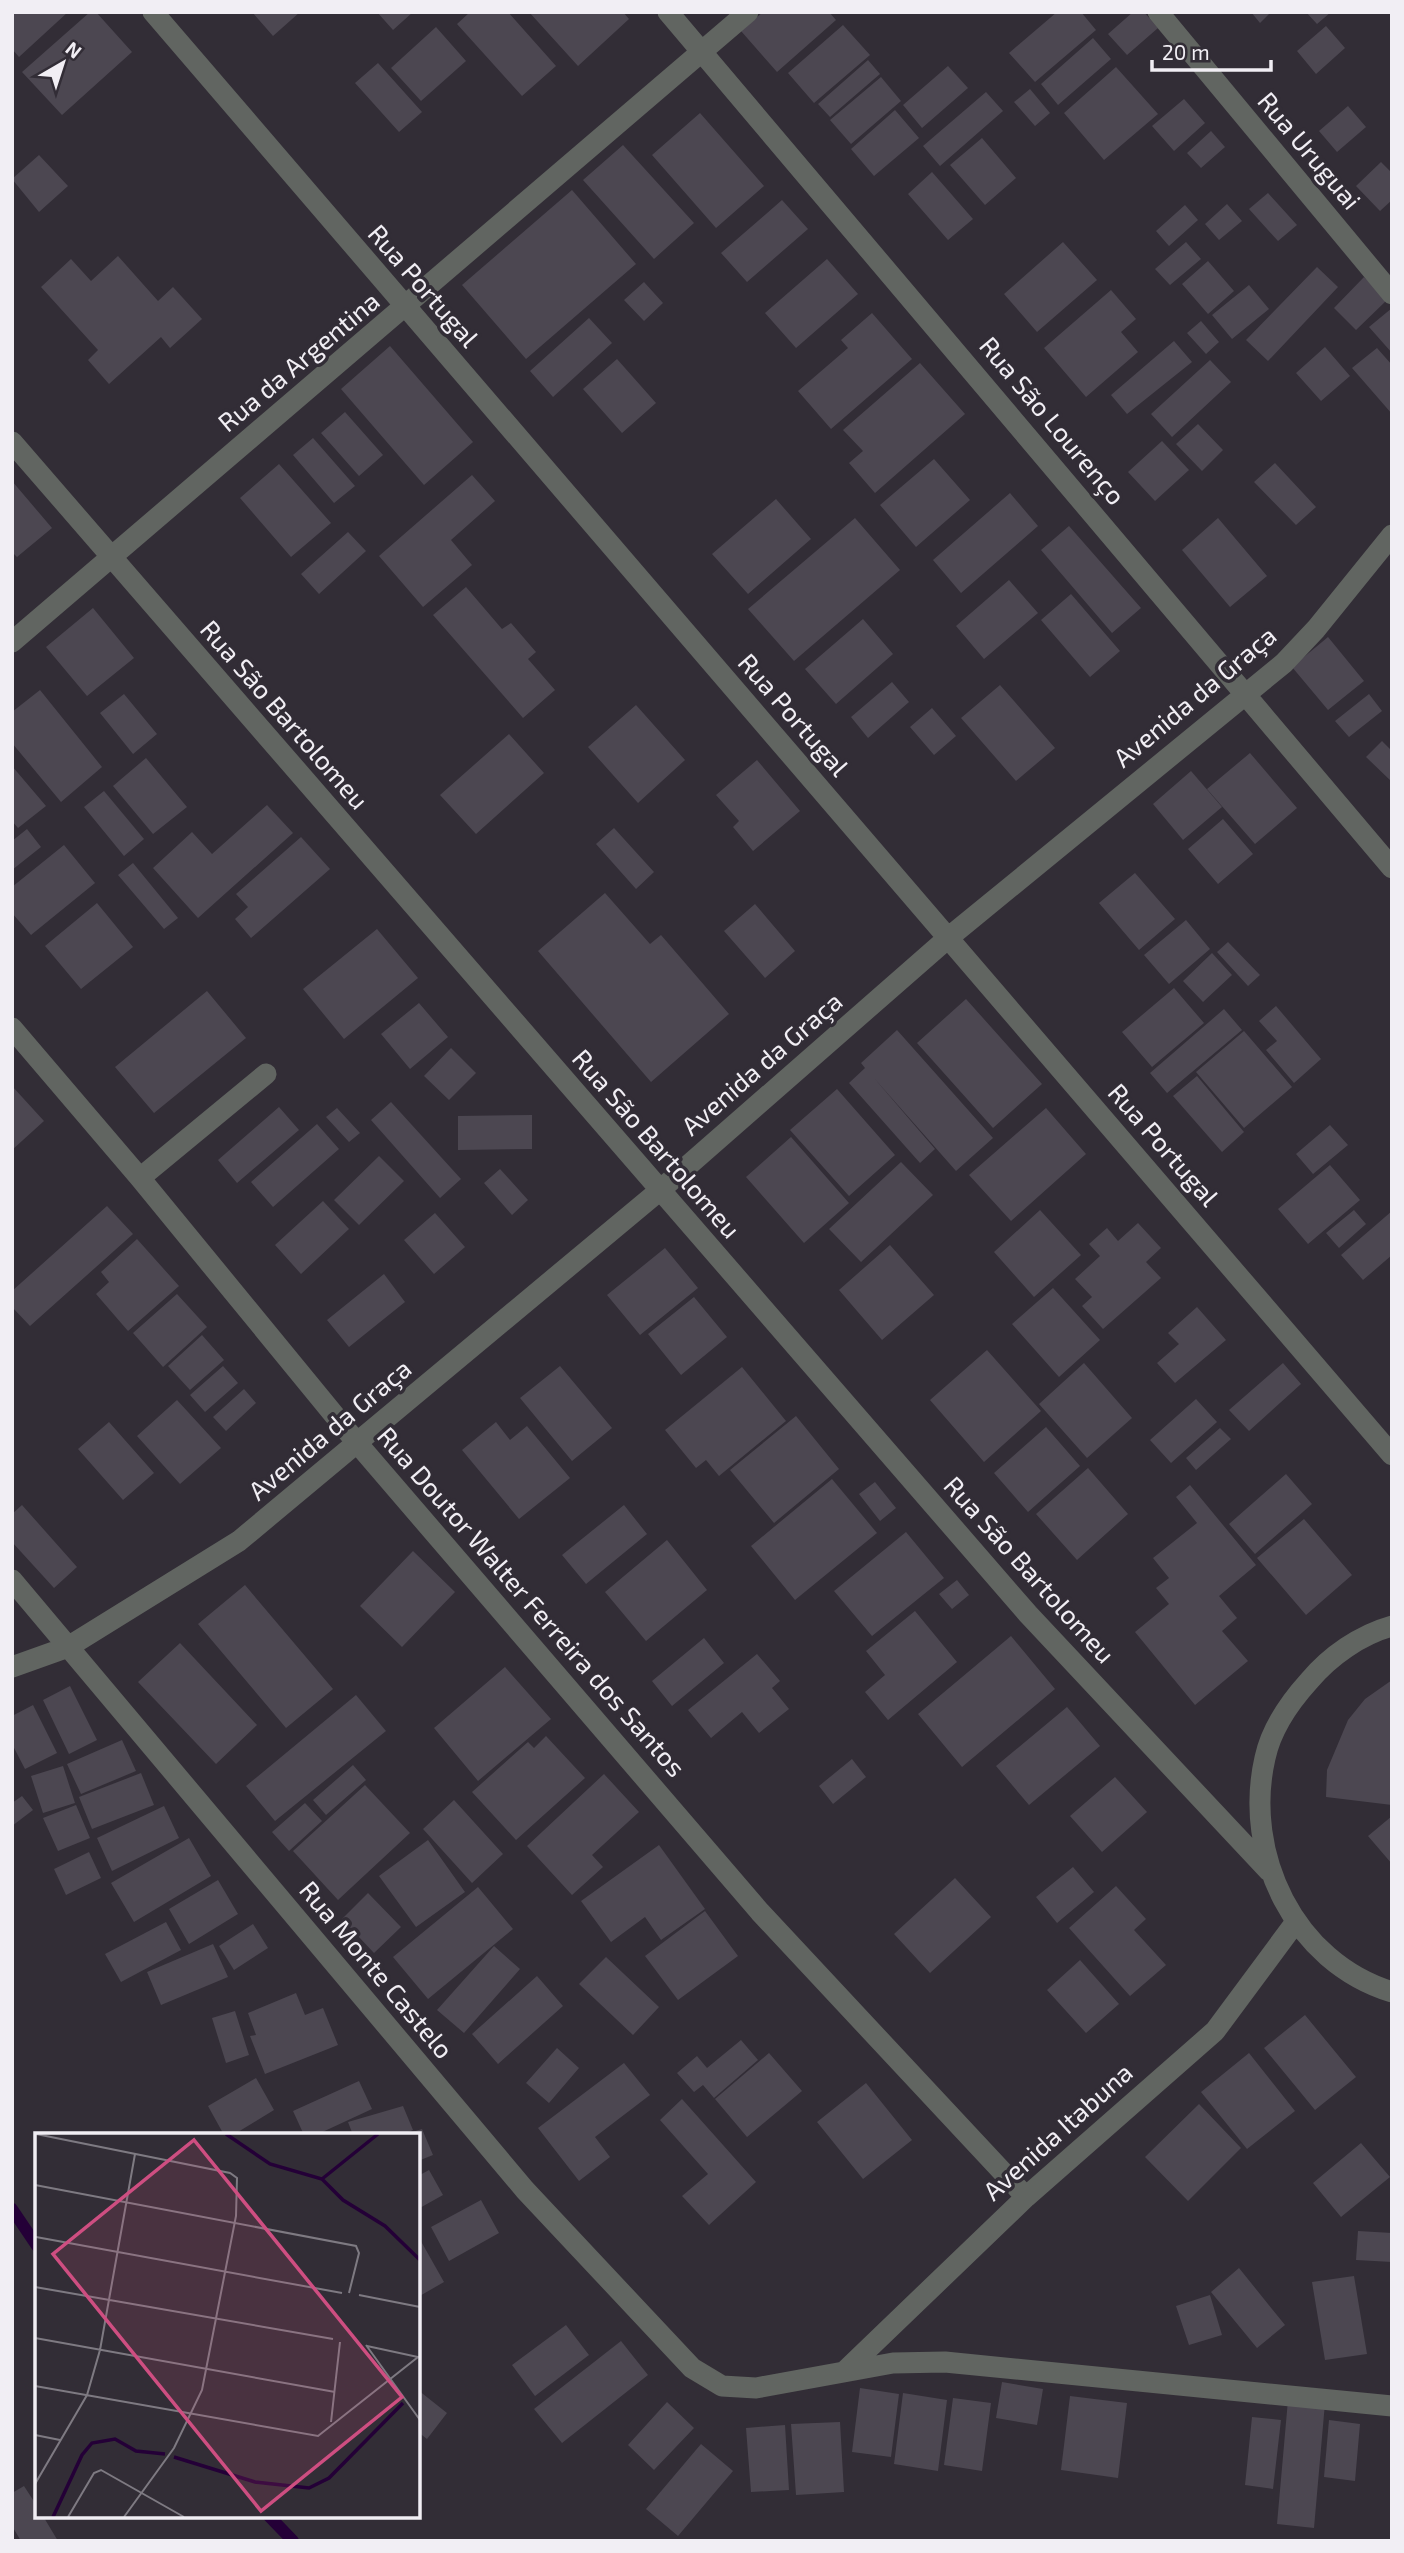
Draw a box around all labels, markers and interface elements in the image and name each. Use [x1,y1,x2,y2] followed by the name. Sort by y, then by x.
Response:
[28,28,98,98] north arrow
[1152,28,1271,72] scale bar
[61,36,87,63] text: N
[1162,39,1210,64] text: 20 m
[1252,85,1368,215] street label: Rua Uruguai
[362,217,486,353] street label: Rua Portugal
[211,284,385,437] street label: Rua da Argentina
[972,330,1132,512] street label: Rua São Lourenço
[195,613,376,815] street label: Rua São Bartolomeu
[1106,619,1283,774] street label: Avenida da Graça
[732,646,856,782] street label: Rua Portugal
[674,985,849,1143] street label: Avenida da Graça
[567,1042,748,1244] street label: Rua São Bartolomeu
[1102,1076,1226,1212] street label: Rua Portugal
[241,1352,418,1507] street label: Avenida da Graça
[372,1420,692,1782] street label: Rua Doutor Walter Ferreira dos Santos
[938,1469,1122,1669] street label: Rua São Bartolomeu
[294,1874,460,2064] street label: Rua Monte Castelo
[976,2056,1138,2206] street label: Avenida Itabuna
[35,2133,420,2518] inset map

